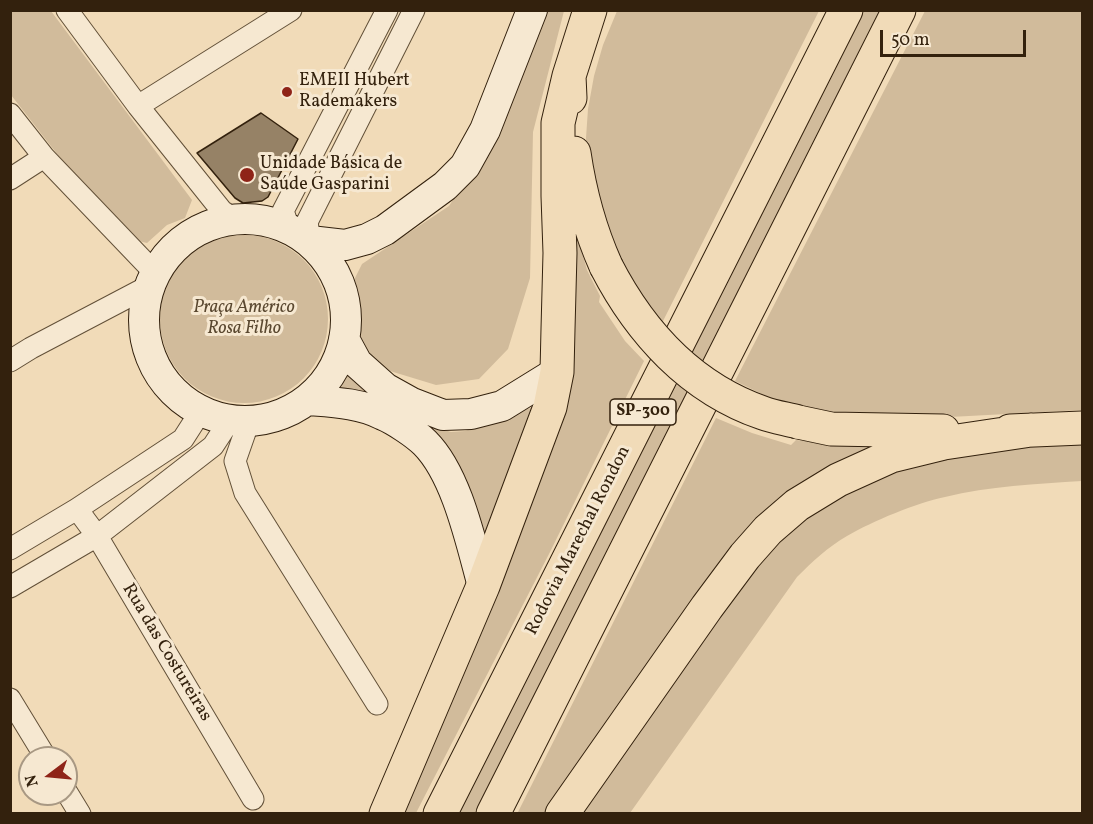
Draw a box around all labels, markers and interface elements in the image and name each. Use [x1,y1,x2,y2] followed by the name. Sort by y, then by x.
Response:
[883,18,1028,56] scale bar
[891,28,930,53] text: 50 m
[299,71,410,113] place label: EMEII Hubert Rademakers
[280,85,294,99] marker: EMEII Hubert Rademakers
[260,154,402,196] place label: Unidade Básica de Saúde Gasparini
[238,166,256,184] marker: Unidade Básica de Saúde Gasparini
[193,298,295,340] park label: Praça Américo Rosa Filho
[610,399,676,425] road number: SP-300
[522,443,636,639] street label: Rodovia Marechal Rondon
[116,580,216,726] street label: Rua das Costureiras
[18,746,78,806] north arrow
[20,772,45,789] text: N

